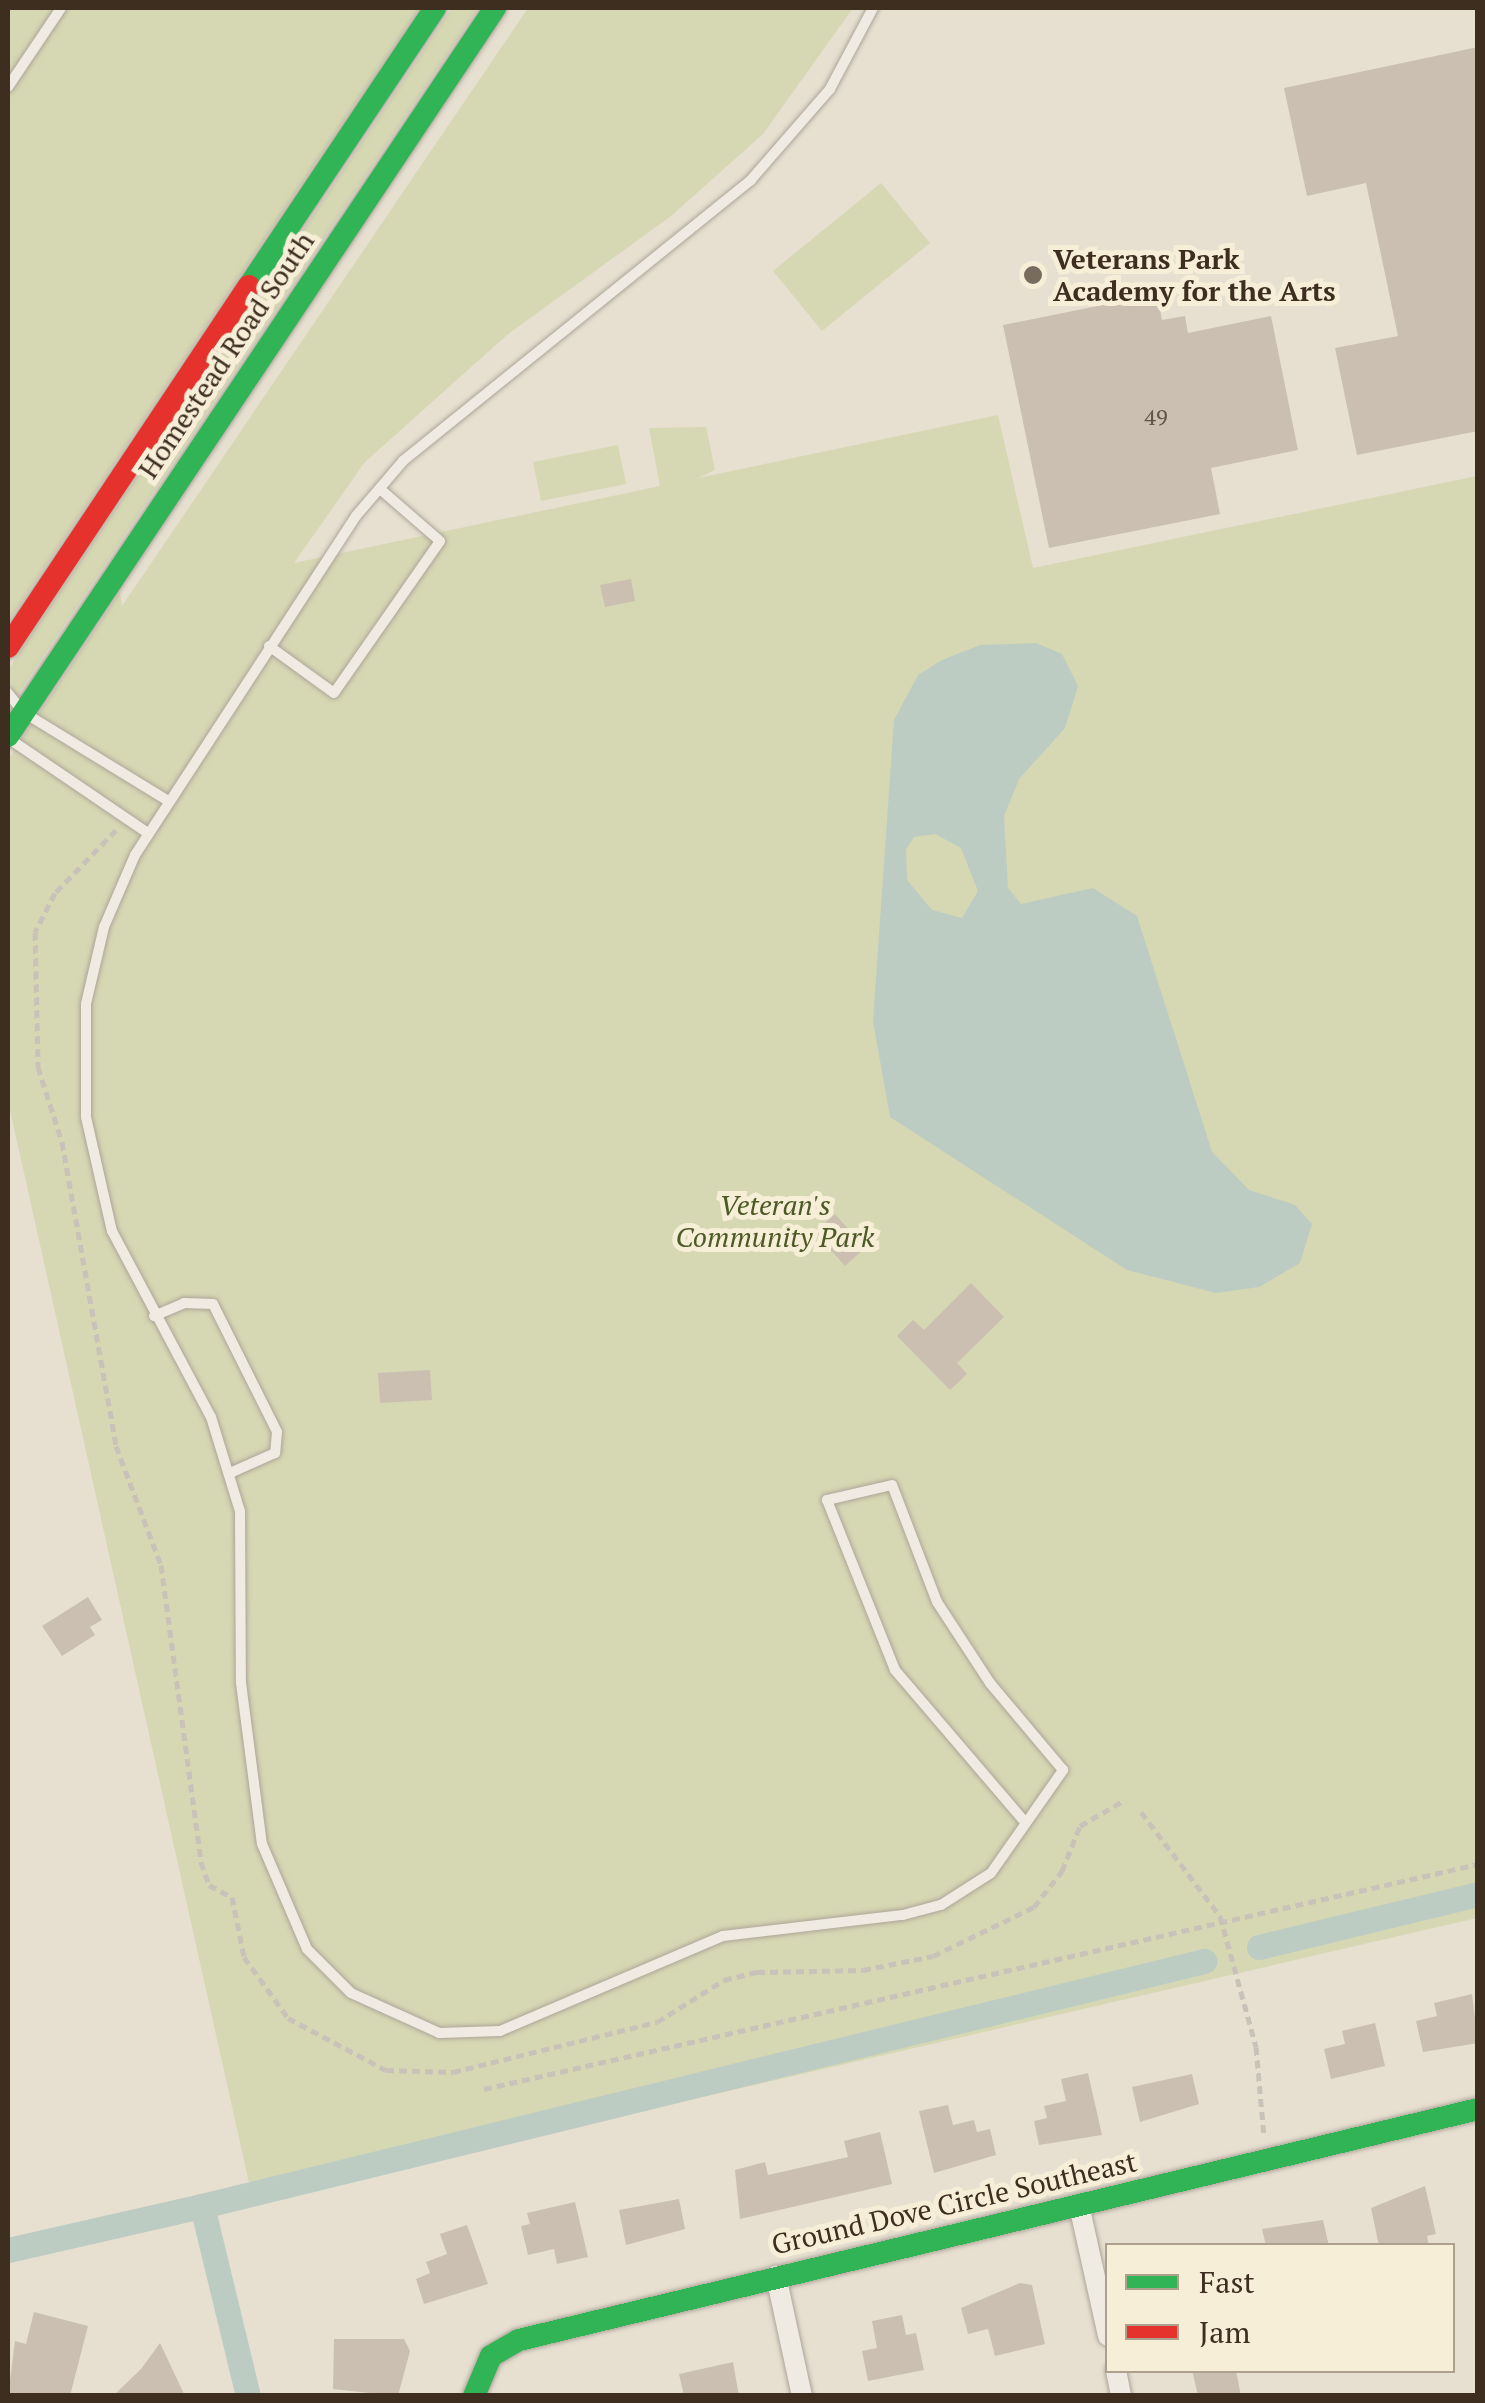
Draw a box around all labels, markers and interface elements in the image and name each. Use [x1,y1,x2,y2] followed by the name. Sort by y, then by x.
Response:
[131,225,321,485] street label: Homestead Road South
[1053,242,1336,308] place label: Veterans Park Academy for the Arts
[1022,264,1044,286] marker: Veterans Park Academy for the Arts
[1144,404,1168,430] house number: 49
[675,1188,875,1254] park label: Veteran's Community Park
[768,2145,1140,2261] street label: Ground Dove Circle Southeast
[1105,2243,1455,2373] legend
[1199,2262,1255,2302] text: Fast
[1199,2312,1250,2352] text: Jam

